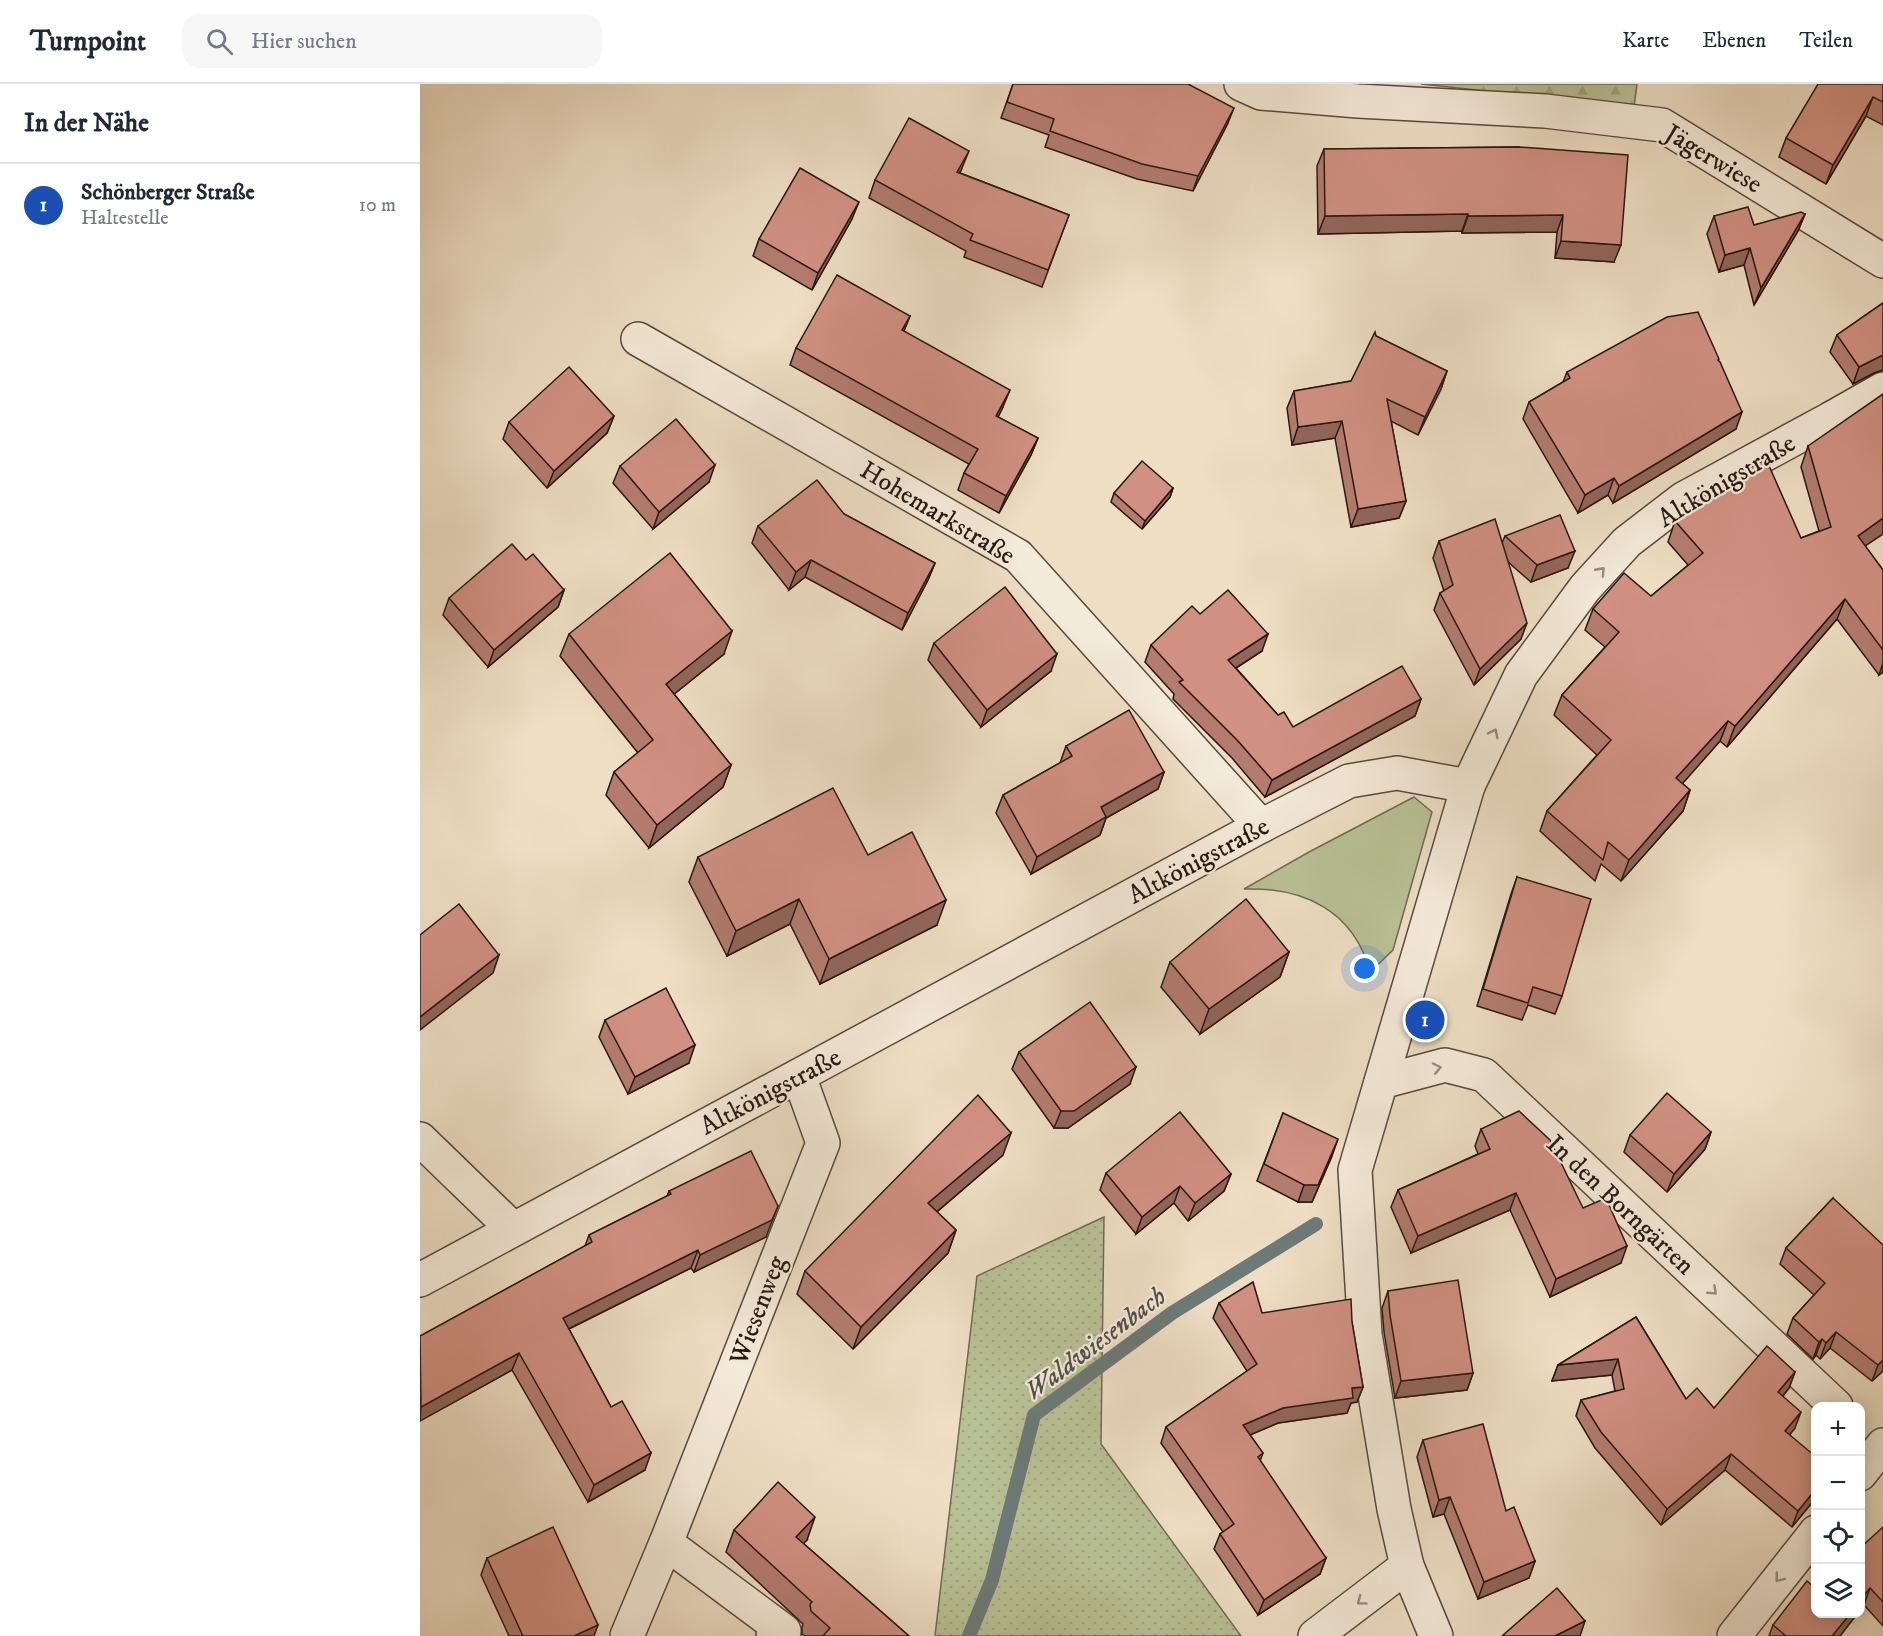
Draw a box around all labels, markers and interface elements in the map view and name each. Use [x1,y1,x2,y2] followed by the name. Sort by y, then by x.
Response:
[182,14,602,68] search box
[30,24,146,59] text: Turnpoint
[203,25,236,58] icon: search
[251,28,357,55] text: Hier suchen
[1622,28,1669,54] text: Karte
[1702,28,1766,54] text: Ebenen
[1799,28,1853,54] text: Teilen
[24,107,149,140] text: In der Nähe
[1657,116,1768,201] street label: Jägerwiese
[81,179,255,206] text: Schönberger Straße
[40,193,47,218] text: 1
[359,193,396,218] text: 10 m
[81,206,169,231] text: Haltestelle
[1652,427,1802,535] street label: Altkönigstraße
[854,454,1021,573] street label: Hohemarkstraße
[1594,567,1605,578] one-way arrow
[1486,729,1498,740] one-way arrow
[1123,810,1275,912] street label: Altkönigstraße
[1350,954,1379,983] your location
[1406,998,1444,1042] pin: 1
[695,1041,847,1143] street label: Altkönigstraße
[1432,1062,1442,1075] one-way arrow
[1539,1128,1701,1283] street label: In den Borngärten
[722,1251,794,1371] street label: Wiesenweg
[1018,1279,1173,1408] water label: Waldwiesenbach
[1707,1284,1717,1295] one-way arrow
[1811,1402,1865,1618] map controls
[1811,1402,1865,1456] button: +
[1811,1456,1865,1510] button: −
[1811,1510,1865,1564] button: locate
[1811,1564,1865,1618] button: layers
[1776,1571,1787,1582] one-way arrow
[1357,1594,1368,1605] one-way arrow

